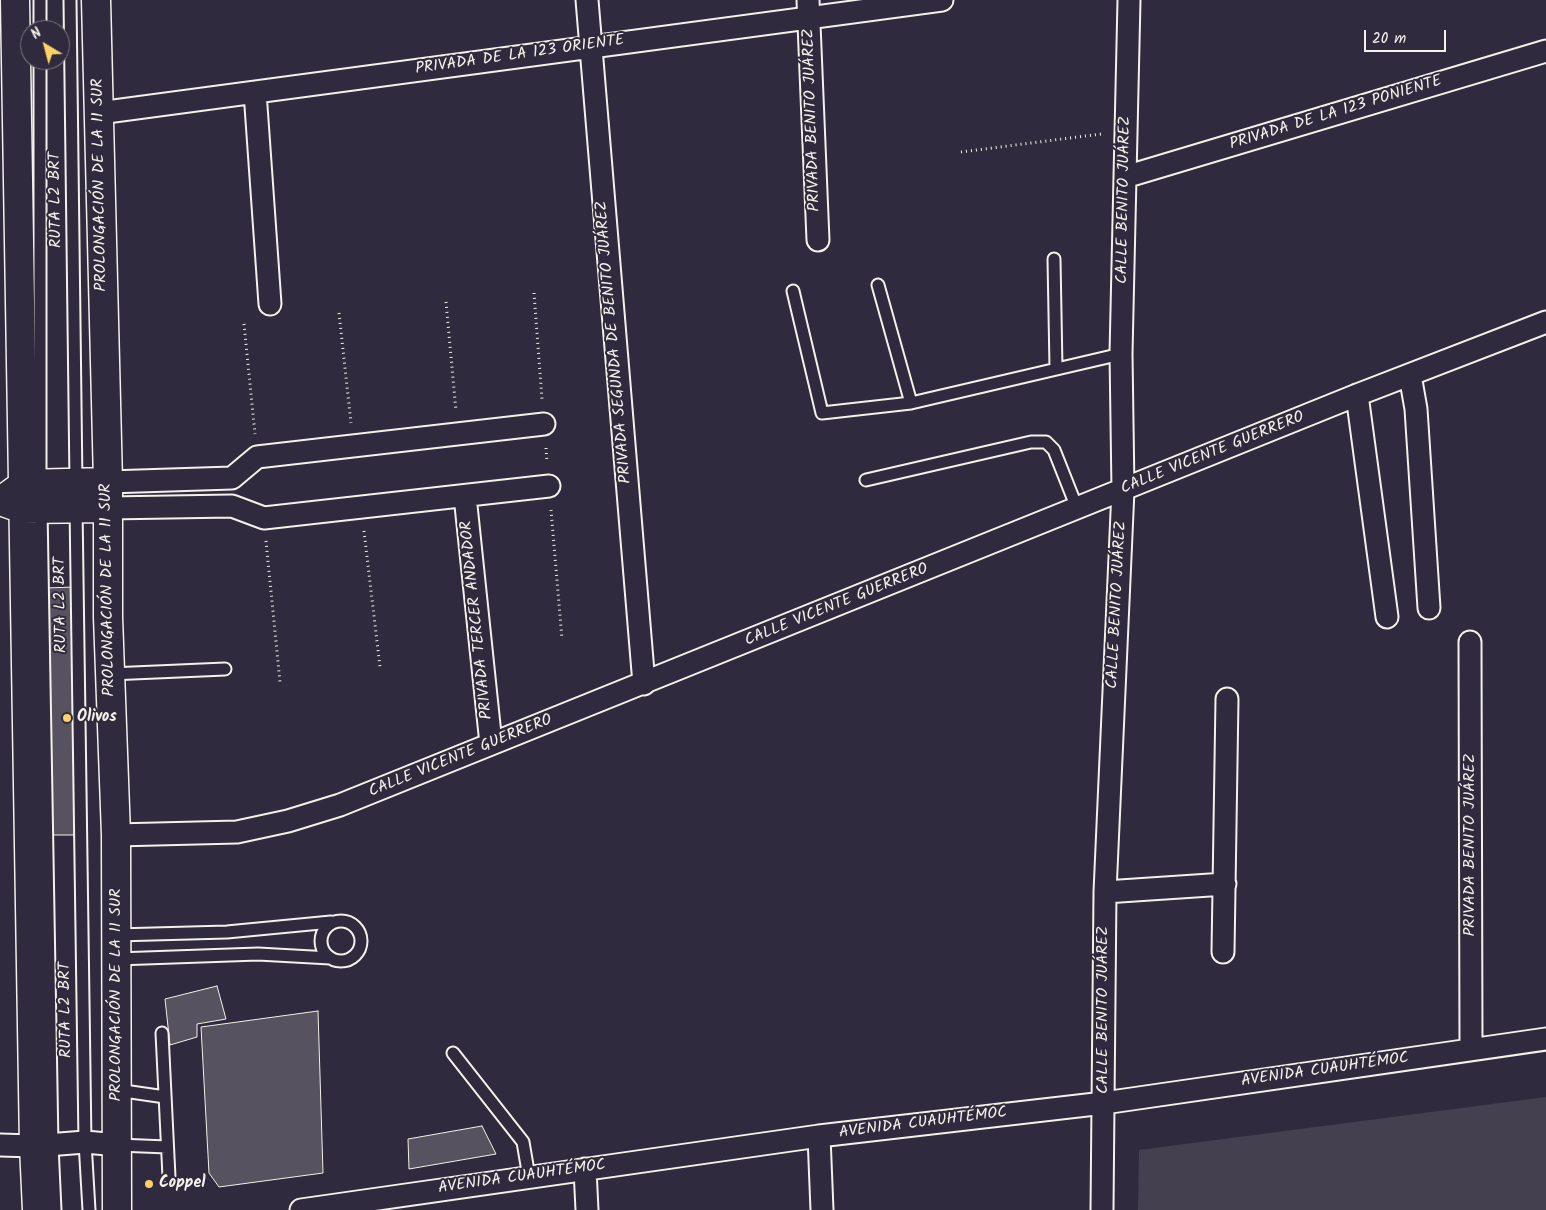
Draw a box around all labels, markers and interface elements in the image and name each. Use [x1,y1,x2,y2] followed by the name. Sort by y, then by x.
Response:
[20,20,70,70] north arrow
[1366,20,1448,52] scale bar
[26,22,47,45] text: N
[1372,27,1406,51] text: 20 m
[800,28,826,212] street label: PRIVADA BENITO JUÁREZ
[414,32,626,80] street label: PRIVADA DE LA 123 ORIENTE
[1228,73,1444,155] street label: PRIVADA DE LA 123 PONIENTE
[90,78,112,292] street label: PROLONGACIÓN DE LA 11 SUR
[1114,116,1136,284] street label: CALLE BENITO JUÁREZ
[47,152,67,248] street label: RUTA L2 BRT
[593,200,637,484] street label: PRIVADA SEGUNDA DE BENITO JUÁREZ
[1119,408,1307,500] street label: CALLE VICENTE GUERRERO
[98,483,120,697] street label: PROLONGACIÓN DE LA 11 SUR
[458,520,498,720] street label: PRIVADA TERCER ANDADOR
[1104,521,1132,689] street label: CALLE BENITO JUÁREZ
[52,557,72,653] street label: RUTA L2 BRT
[743,560,931,652] street label: CALLE VICENTE GUERRERO
[77,708,117,728] place label: Olivos
[367,711,555,803] street label: CALLE VICENTE GUERRERO
[61,712,73,724] marker: Olivos
[1461,753,1481,937] street label: PRIVADA BENITO JUÁREZ
[107,888,127,1102] street label: PROLONGACIÓN DE LA 11 SUR
[1094,926,1114,1094] street label: CALLE BENITO JUÁREZ
[57,962,77,1058] street label: RUTA L2 BRT
[1240,1050,1410,1092] street label: AVENIDA CUAUHTÉMOC
[838,1104,1008,1144] street label: AVENIDA CUAUHTÉMOC
[437,1157,607,1199] street label: AVENIDA CUAUHTÉMOC
[159,1174,205,1194] place label: Coppel
[143,1178,155,1190] marker: Coppel

